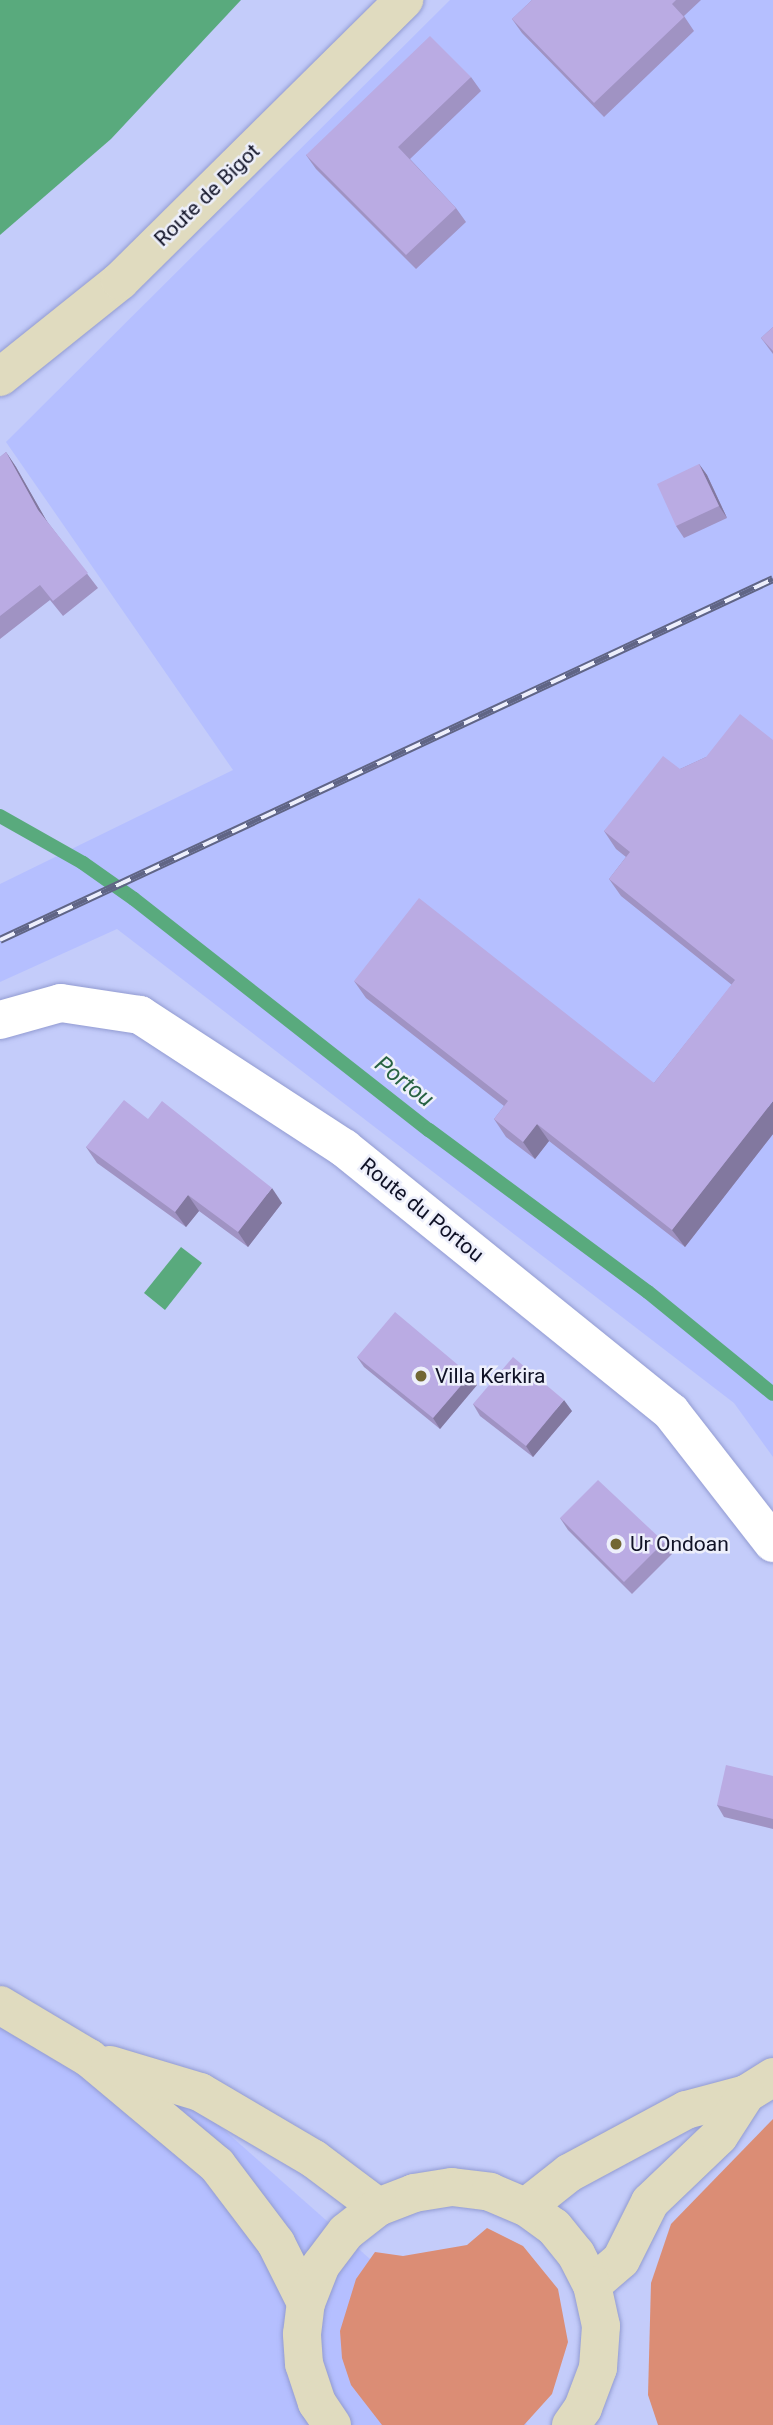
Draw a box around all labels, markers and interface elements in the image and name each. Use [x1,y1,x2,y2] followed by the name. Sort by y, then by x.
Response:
[149,138,265,252] street label: Route de Bigot
[369,1051,439,1113] water label: Portou
[355,1153,489,1267] street label: Route du Portou
[435,1363,545,1389] place label: Villa Kerkira
[413,1368,429,1384] marker: Villa Kerkira
[630,1531,729,1557] place label: Ur Ondoan
[608,1536,624,1552] marker: Ur Ondoan

